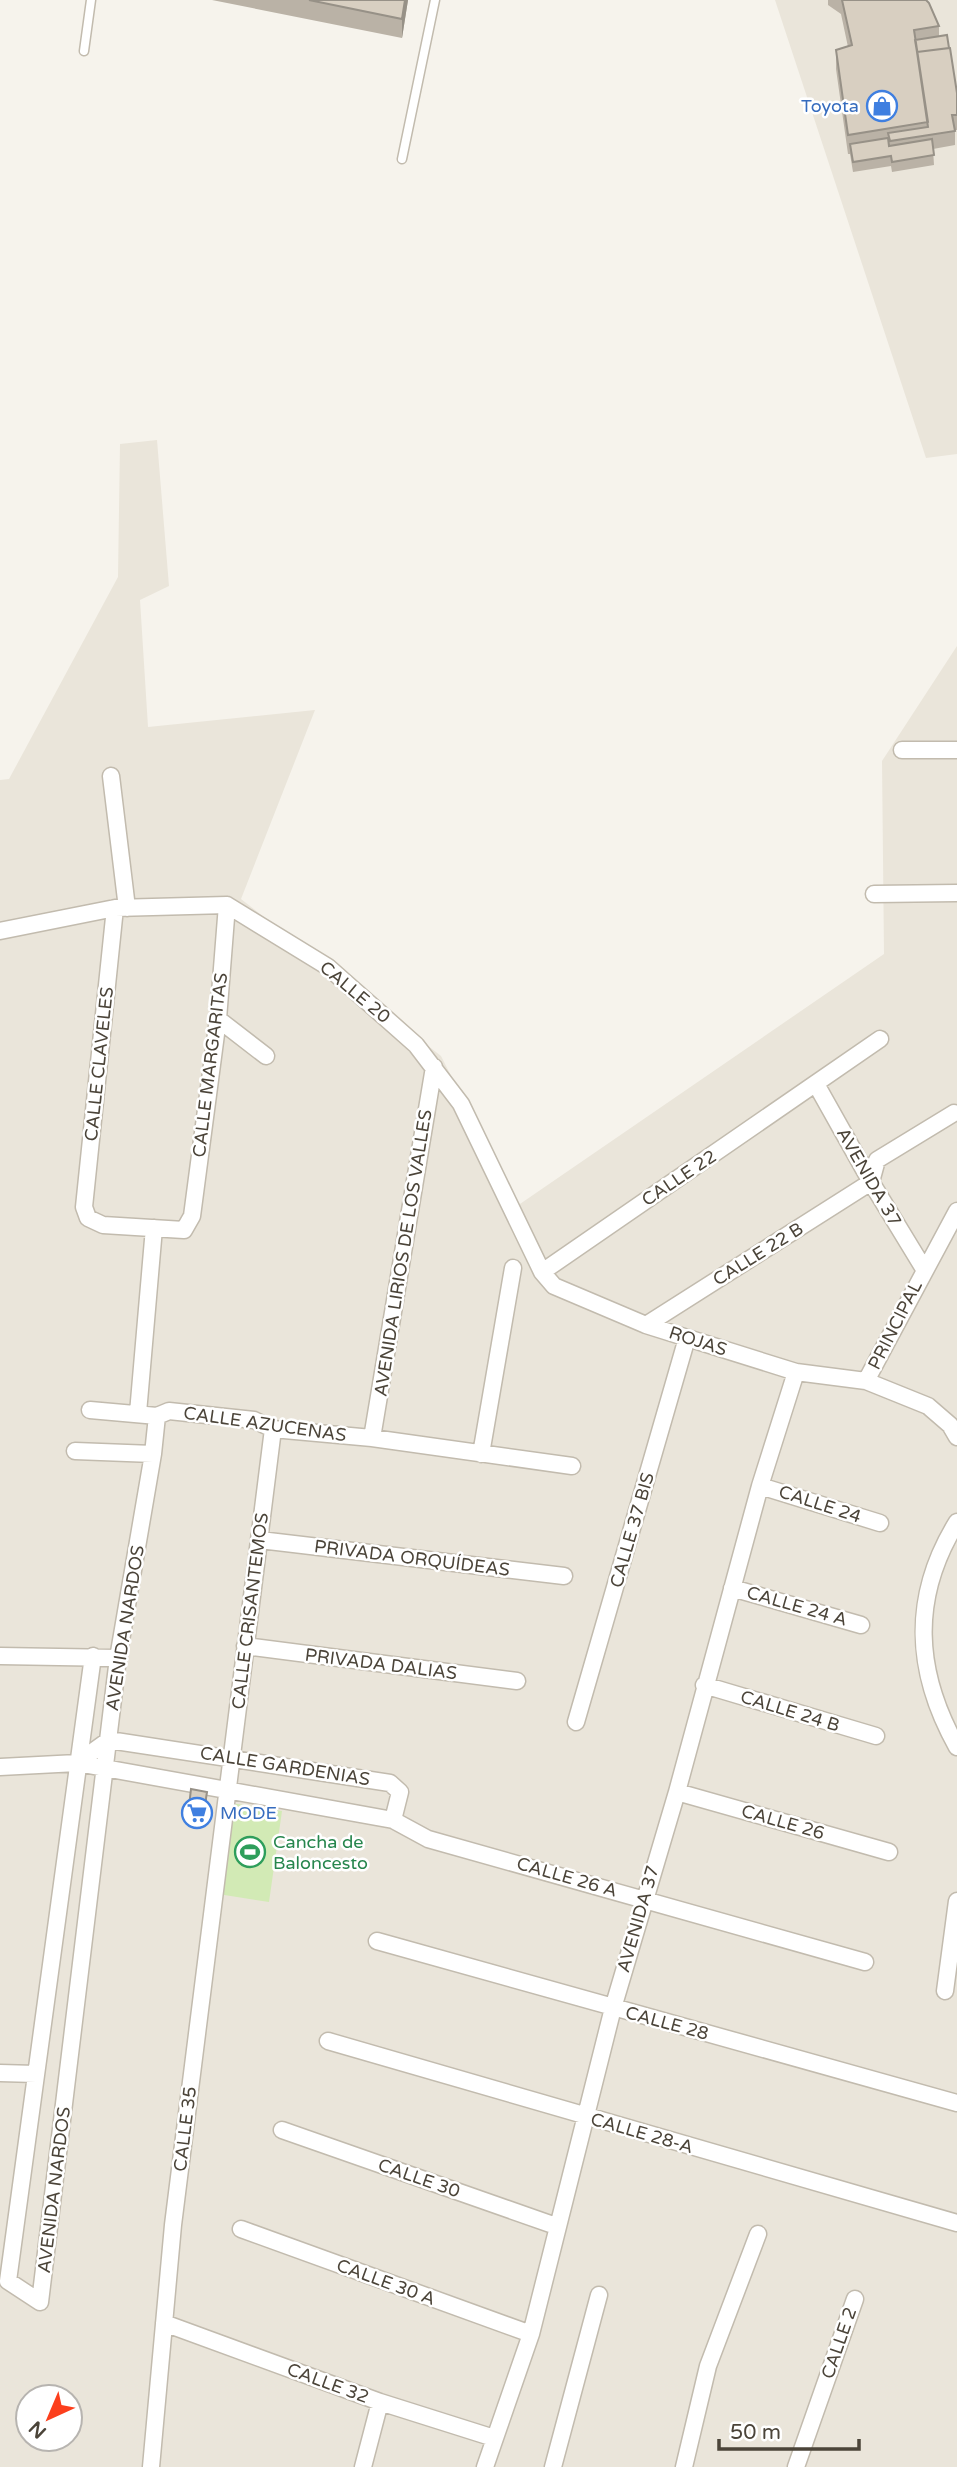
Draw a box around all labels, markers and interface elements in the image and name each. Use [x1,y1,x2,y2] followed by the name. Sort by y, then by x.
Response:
[865,89,899,123] shop icon: Toyota
[801,95,859,117] place label: Toyota
[315,956,395,1028] street label: CALLE 20
[188,971,232,1159] street label: CALLE MARGARITAS
[80,986,118,1142] street label: CALLE CLAVELES
[369,1108,437,1398] street label: AVENIDA LIRIOS DE LOS VALLES
[832,1124,906,1230] street label: AVENIDA 37
[637,1145,721,1211] street label: CALLE 22
[709,1217,807,1291] street label: CALLE 22 B
[863,1276,927,1373] street label: PRINCIPAL
[666,1321,730,1361] street label: ROJAS
[182,1402,348,1446] street label: CALLE AZUCENAS
[605,1470,659,1590] street label: CALLE 37 BIS
[776,1480,864,1528] street label: CALLE 24
[227,1511,273,1711] street label: CALLE CRISANTEMOS
[313,1535,511,1581] street label: PRIVADA ORQUÍDEAS
[101,1544,149,1712] street label: AVENIDA NARDOS
[744,1581,850,1631] street label: CALLE 24 A
[304,1644,458,1684] street label: PRIVADA DALIAS
[738,1685,842,1737] street label: CALLE 24 B
[198,1742,372,1790] street label: CALLE GARDENIAS
[180,1796,214,1830] supermarket icon: MODE
[739,1800,827,1844] street label: CALLE 26
[220,1802,277,1824] place label: MODE
[273,1831,368,1874] place label: Cancha de Baloncesto
[233,1835,267,1869] sports icon: Cancha de Baloncesto
[514,1852,620,1902] street label: CALLE 26 A
[612,1863,664,1975] street label: AVENIDA 37
[623,2001,711,2045] street label: CALLE 28
[169,2085,201,2173] street label: CALLE 35
[33,2106,75,2274] street label: AVENIDA NARDOS
[588,2108,696,2158] street label: CALLE 28-A
[375,2154,463,2202] street label: CALLE 30
[334,2254,438,2310] street label: CALLE 30 A
[817,2304,861,2382] street label: CALLE 2
[284,2358,372,2408] street label: CALLE 32
[14,2383,84,2453] north arrow
[719,2408,859,2452] scale bar
[25,2416,51,2443] text: N
[730,2420,781,2445] text: 50 m

